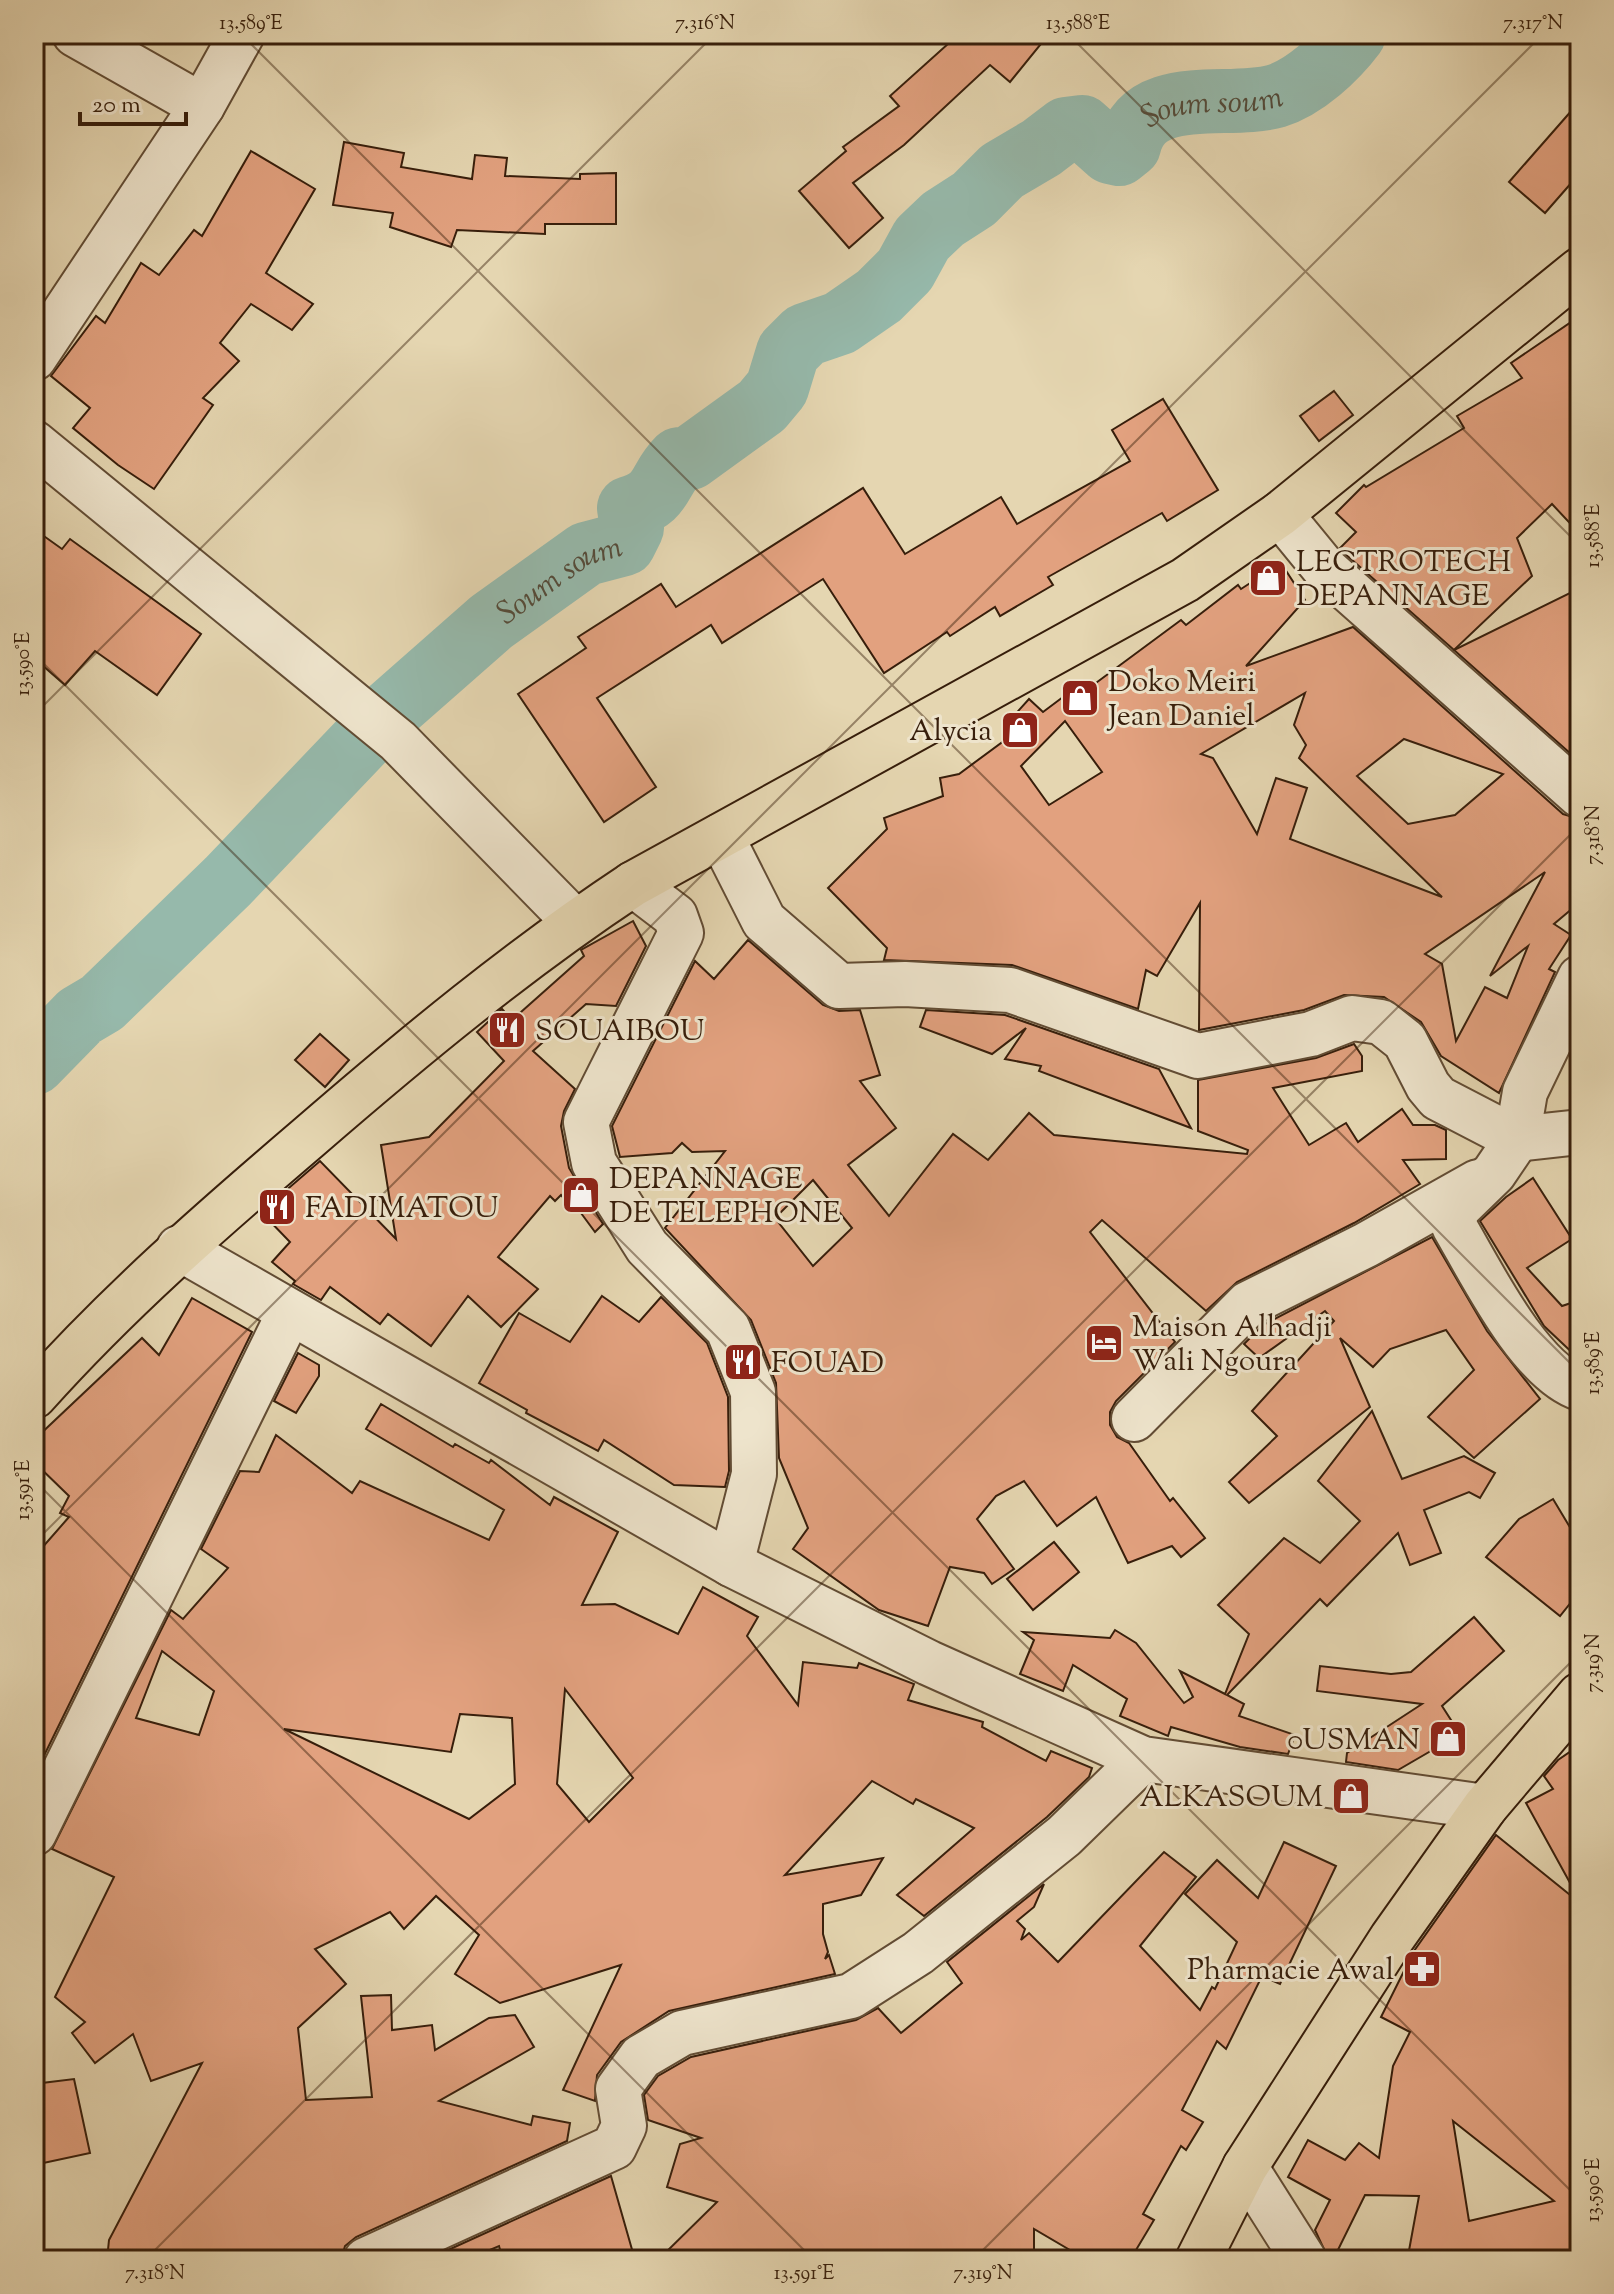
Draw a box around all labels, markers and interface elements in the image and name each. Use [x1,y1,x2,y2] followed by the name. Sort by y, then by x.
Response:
[219,10,283,39] text: 13.589°E
[675,10,735,39] text: 7.316°N
[1046,10,1110,39] text: 13.588°E
[1503,10,1563,39] text: 7.317°N
[1132,75,1288,141] water label: Soum soum
[80,76,186,126] scale bar
[92,89,141,123] text: 20 m
[1580,504,1609,568] text: 13.588°E
[488,525,628,637] water label: Soum soum
[1296,542,1511,619] place label: LECTROTECH DEPANNAGE
[1247,557,1289,599] shop icon: LECTROTECH DEPANNAGE
[10,632,39,696] text: 13.590°E
[1106,662,1256,739] place label: Doko Meiri Jean Daniel
[1059,677,1101,719] shop icon: Doko Meiri Jean Daniel
[999,709,1041,751] shop icon: Alycia
[909,711,992,754] place label: Alycia
[1580,805,1609,865] text: 7.318°N
[486,1009,528,1051] restaurant icon: SOUAIBOU
[535,1011,704,1054] place label: SOUAIBOU
[609,1159,841,1236] place label: DEPANNAGE DE TELEPHONE
[560,1174,602,1216] shop icon: DEPANNAGE DE TELEPHONE
[256,1186,298,1228] restaurant icon: FADIMATOU
[305,1188,498,1231] place label: FADIMATOU
[1132,1307,1332,1384] place label: Maison Alhadji Wali Ngoura
[1083,1322,1125,1364] hotel icon: Maison Alhadji Wali Ngoura
[1580,1331,1609,1395] text: 13.589°E
[722,1341,764,1383] restaurant icon: FOUAD
[771,1343,884,1386] place label: FOUAD
[10,1460,39,1520] text: 13.591°E
[1580,1633,1609,1693] text: 7.319°N
[1427,1718,1469,1760] shop icon: 0USMAN
[1287,1720,1420,1763] place label: 0USMAN
[1330,1775,1372,1817] shop icon: ALKASOUM
[1139,1777,1323,1820] place label: ALKASOUM
[1401,1948,1443,1990] pharmacy icon: Pharmacie Awal
[1187,1950,1394,1993] place label: Pharmacie Awal
[1580,2158,1609,2222] text: 13.590°E
[125,2260,185,2289] text: 7.318°N
[774,2260,834,2289] text: 13.591°E
[953,2260,1013,2289] text: 7.319°N

